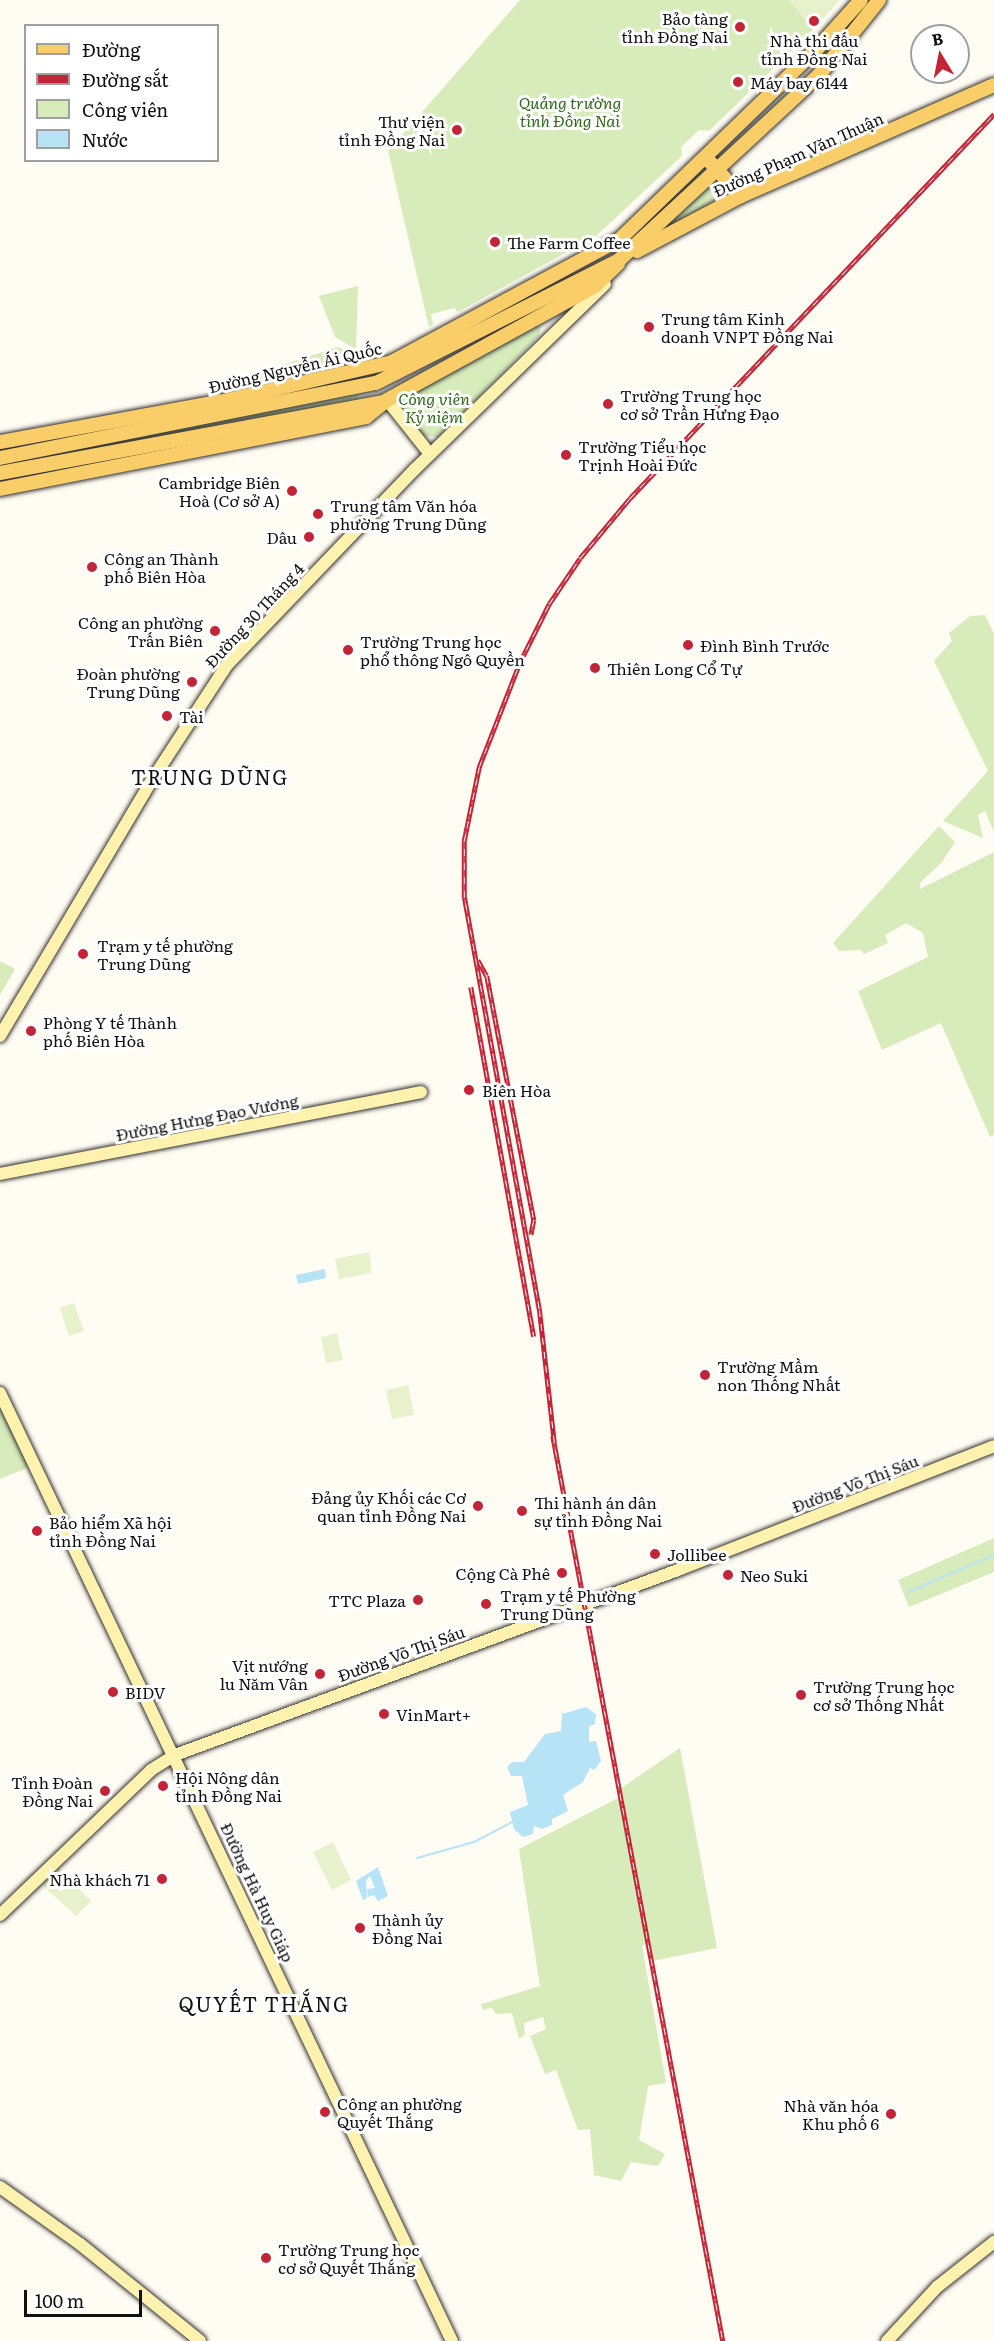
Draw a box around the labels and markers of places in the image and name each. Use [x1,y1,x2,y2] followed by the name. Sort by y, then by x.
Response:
[621,8,728,46] place label: Bảo tàng tỉnh Đồng Nai
[807,14,821,28] marker: Nhà thi đấu tỉnh Đồng Nai
[733,20,747,34] marker: Bảo tàng tỉnh Đồng Nai
[761,30,867,68] place label: Nhà thi đấu tỉnh Đồng Nai
[750,72,848,92] place label: Máy bay 6144
[731,75,745,89] marker: Máy bay 6144
[338,111,445,149] place label: Thư viện tỉnh Đồng Nai
[450,123,464,137] marker: Thư viện tỉnh Đồng Nai
[507,232,631,252] place label: The Farm Coffee
[488,235,502,249] marker: The Farm Coffee
[661,308,833,346] place label: Trung tâm Kinh doanh VNPT Đồng Nai
[642,320,656,334] marker: Trung tâm Kinh doanh VNPT Đồng Nai
[620,385,779,423] place label: Trường Trung học cơ sở Trần Hưng Đạo
[601,397,615,411] marker: Trường Trung học cơ sở Trần Hưng Đạo
[578,436,706,474] place label: Trường Tiểu học Trịnh Hoài Đức
[559,448,573,462] marker: Trường Tiểu học Trịnh Hoài Đức
[158,472,280,510] place label: Cambridge Biên Hoà (Cơ sở A)
[285,484,299,498] marker: Cambridge Biên Hoà (Cơ sở A)
[330,495,486,533] place label: Trung tâm Văn hóa phường Trung Dũng
[311,507,325,521] marker: Trung tâm Văn hóa phường Trung Dũng
[266,527,297,547] place label: Dâu
[302,530,316,544] marker: Dâu
[104,548,219,586] place label: Công an Thành phố Biên Hòa
[85,560,99,574] marker: Công an Thành phố Biên Hòa
[78,612,203,650] place label: Công an phường Trấn Biên
[208,624,222,638] marker: Công an phường Trấn Biên
[360,631,525,669] place label: Trường Trung học phổ thông Ngô Quyền
[700,635,829,655] place label: Đình Bình Trước
[681,638,695,652] marker: Đình Bình Trước
[341,643,355,657] marker: Trường Trung học phổ thông Ngô Quyền
[607,658,742,678] place label: Thiên Long Cổ Tự
[588,661,602,675] marker: Thiên Long Cổ Tự
[77,663,180,701] place label: Đoàn phường Trung Dũng
[185,675,199,689] marker: Đoàn phường Trung Dũng
[179,706,204,726] place label: Tài
[160,709,174,723] marker: Tài
[97,935,233,973] place label: Trạm y tế phường Trung Dũng
[74,945,92,963] marker: Trạm y tế phường Trung Dũng
[43,1012,177,1050] place label: Phòng Y tế Thành phố Biên Hòa
[24,1024,38,1038] marker: Phòng Y tế Thành phố Biên Hòa
[482,1080,551,1100] place label: Biên Hòa
[460,1081,478,1099] marker: Biên Hòa
[717,1356,840,1394] place label: Trường Mầm non Thống Nhất
[698,1368,712,1382] marker: Trường Mầm non Thống Nhất
[311,1487,466,1525] place label: Đảng ủy Khối các Cơ quan tỉnh Đồng Nai
[534,1492,662,1530] place label: Thi hành án dân sự tỉnh Đồng Nai
[471,1499,485,1513] marker: Đảng ủy Khối các Cơ quan tỉnh Đồng Nai
[515,1504,529,1518] marker: Thi hành án dân sự tỉnh Đồng Nai
[49,1512,172,1550] place label: Bảo hiểm Xã hội tỉnh Đồng Nai
[30,1524,44,1538] marker: Bảo hiểm Xã hội tỉnh Đồng Nai
[667,1544,726,1564] place label: Jollibee
[648,1547,662,1561] marker: Jollibee
[456,1563,550,1583] place label: Cộng Cà Phê
[740,1565,808,1585] place label: Neo Suki
[555,1566,569,1580] marker: Cộng Cà Phê
[721,1568,735,1582] marker: Neo Suki
[500,1585,636,1623] place label: Trạm y tế Phường Trung Dũng
[328,1590,406,1610] place label: TTC Plaza
[411,1593,425,1607] marker: TTC Plaza
[477,1595,495,1613] marker: Trạm y tế Phường Trung Dũng
[220,1655,308,1693] place label: Vịt nướng lu Năm Vân
[313,1667,327,1681] marker: Vịt nướng lu Năm Vân
[813,1676,955,1714] place label: Trường Trung học cơ sở Thống Nhất
[125,1682,166,1702] place label: BIDV
[106,1685,120,1699] marker: BIDV
[794,1688,808,1702] marker: Trường Trung học cơ sở Thống Nhất
[396,1704,471,1724] place label: VinMart+
[377,1707,391,1721] marker: VinMart+
[175,1767,282,1805] place label: Hội Nông dân tỉnh Đồng Nai
[11,1772,93,1810] place label: Tỉnh Đoàn Đồng Nai
[156,1779,170,1793] marker: Hội Nông dân tỉnh Đồng Nai
[98,1784,112,1798] marker: Tỉnh Đoàn Đồng Nai
[49,1869,150,1889] place label: Nhà khách 71
[155,1872,169,1886] marker: Nhà khách 71
[372,1909,443,1947] place label: Thành ủy Đồng Nai
[353,1921,367,1935] marker: Thành ủy Đồng Nai
[337,2093,462,2131] place label: Công an phường Quyết Thắng
[783,2095,879,2133] place label: Nhà văn hóa Khu phố 6
[318,2105,332,2119] marker: Công an phường Quyết Thắng
[884,2107,898,2121] marker: Nhà văn hóa Khu phố 6
[278,2239,420,2277] place label: Trường Trung học cơ sở Quyết Thắng
[259,2251,273,2265] marker: Trường Trung học cơ sở Quyết Thắng

